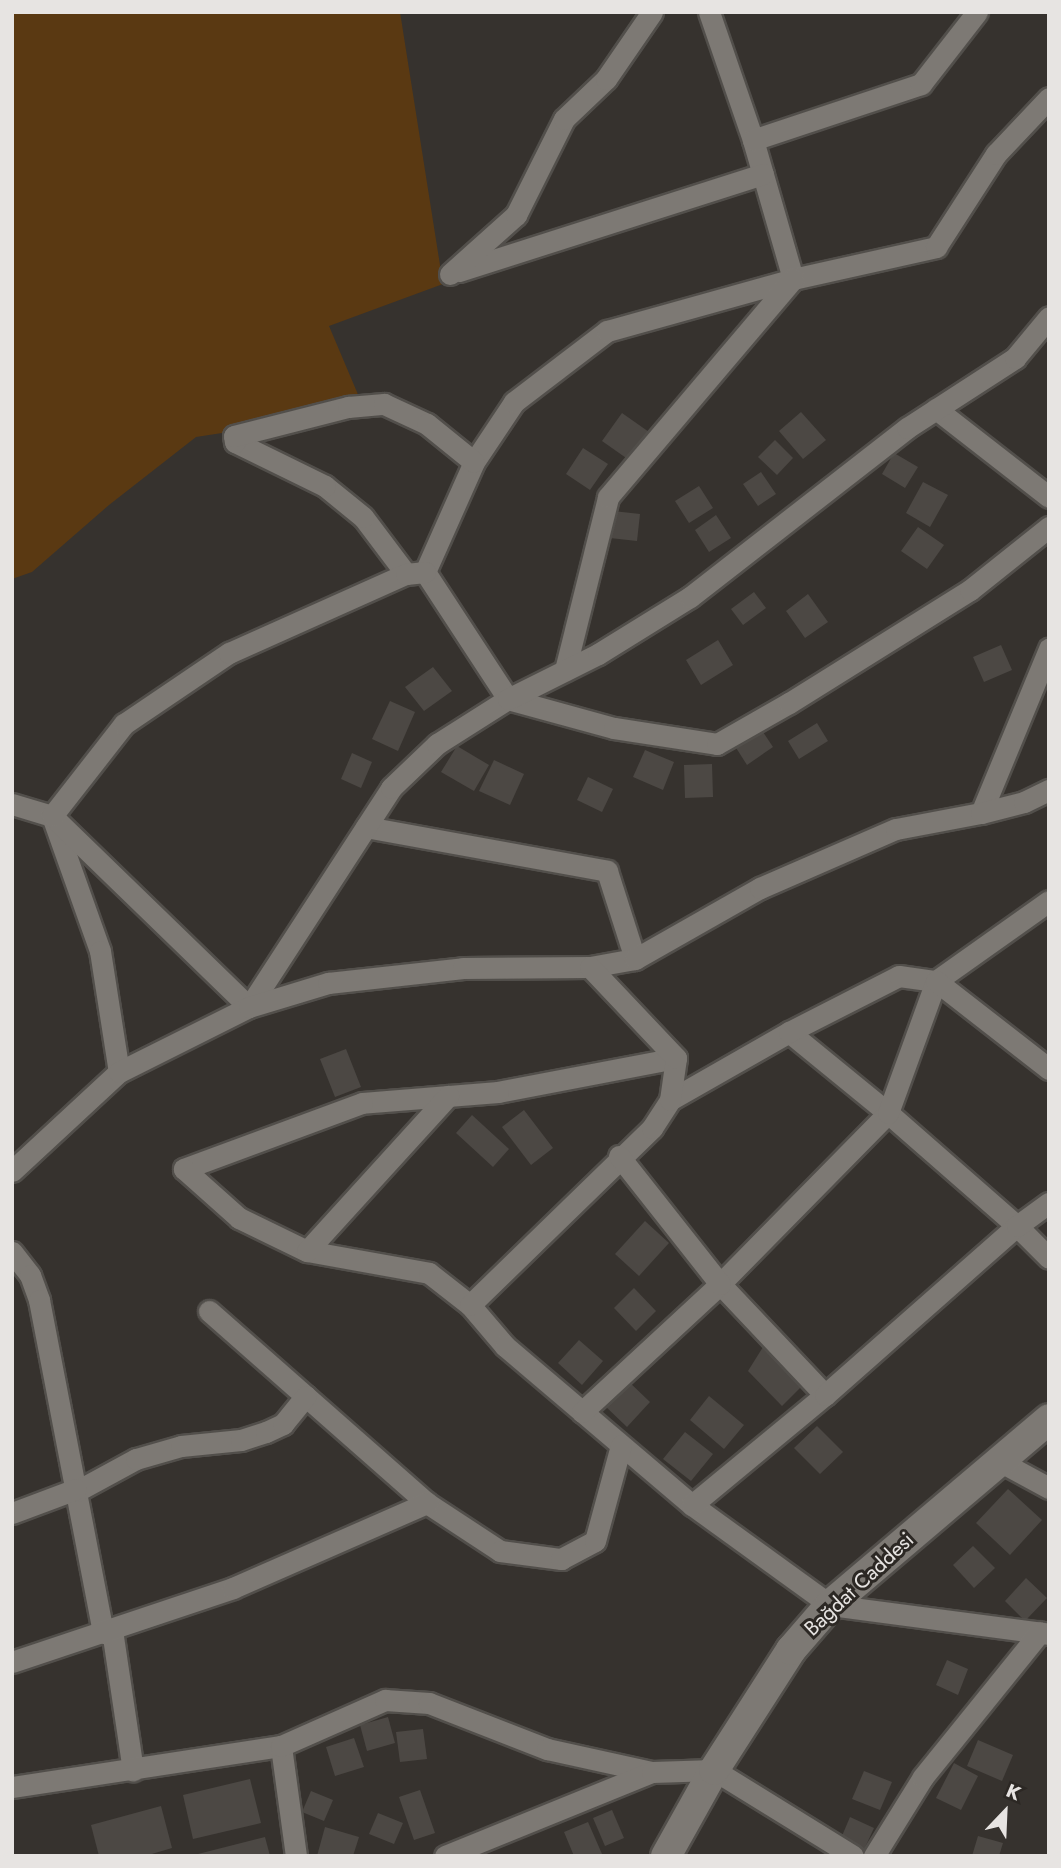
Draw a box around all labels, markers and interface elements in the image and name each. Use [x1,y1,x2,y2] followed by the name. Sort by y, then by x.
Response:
[799,1527,919,1641] street label: Bağdat Caddesi
[970,1777,1040,1847] north arrow
[1002,1777,1025,1807] text: K

